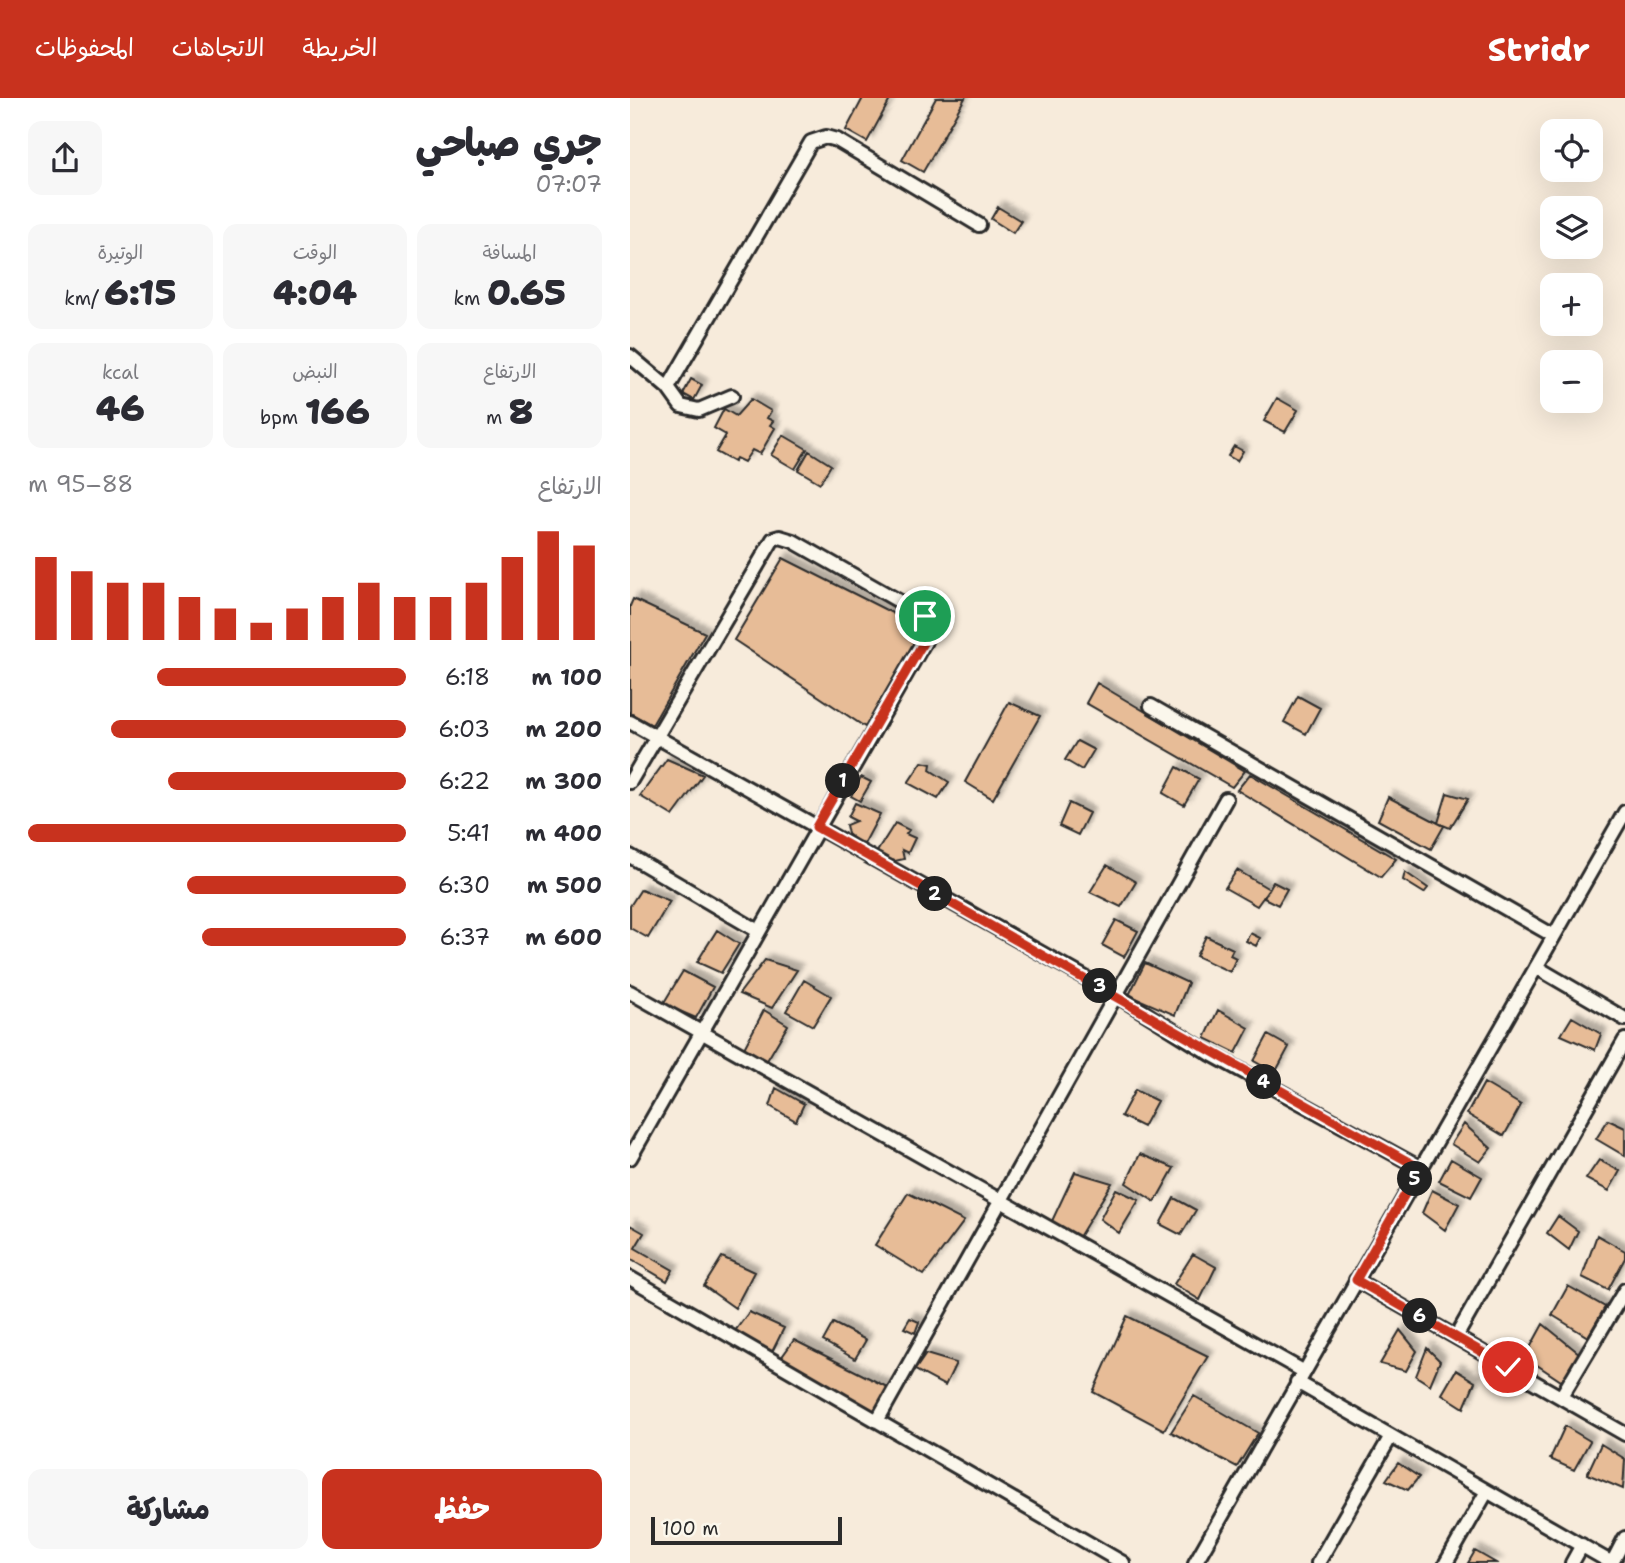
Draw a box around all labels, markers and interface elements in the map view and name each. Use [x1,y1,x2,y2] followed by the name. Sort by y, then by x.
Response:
[1487,27,1590,72] text: Stridr
[35,32,134,64] text: المحفوظات
[172,32,265,64] text: الاتجاهات
[303,32,377,64] text: الخريطة
[416,117,602,168] text: جري صباحي
[1540,119,1603,413] map controls
[1540,119,1603,182] button: locate
[28,121,102,195] button: share
[535,169,602,199] text: 07:07
[1540,196,1603,259] button: layers
[97,240,143,265] text: الوتيرة
[293,240,337,265] text: الوقت
[483,240,537,265] text: المسافة
[104,269,177,316] text: 6:15
[273,269,357,316] text: 4:04
[487,269,566,316] text: 0.65
[1540,273,1603,336] button: +
[64,286,104,311] text: /km
[453,286,487,311] text: km
[1540,350,1603,413] button: −
[292,359,338,384] text: النبض
[483,359,536,384] text: الارتفاع
[102,360,139,385] text: kcal
[96,385,145,432] text: 46
[305,388,370,435] text: 166
[509,388,533,435] text: 8
[260,405,305,430] text: bpm
[486,405,509,430] text: m
[28,469,133,499] text: 88–95 m
[538,471,602,501] text: الارتفاع
[895,586,955,646] pin
[906,597,944,635] icon: arrive
[445,662,490,692] text: 6:18
[531,662,602,692] text: 100 m
[438,714,490,744] text: 6:03
[525,714,602,744] text: 200 m
[826,764,860,798] pin: 1
[439,766,490,796] text: 6:22
[525,766,602,796] text: 300 m
[838,768,847,793] text: 1
[447,818,490,848] text: 5:41
[525,818,602,848] text: 400 m
[438,870,490,900] text: 6:30
[527,870,602,900] text: 500 m
[918,876,952,912] pin: 2
[928,881,941,906] text: 2
[439,922,490,952] text: 6:37
[525,922,602,952] text: 600 m
[1082,968,1118,1004] pin: 3
[1093,973,1106,998] text: 3
[1246,1065,1282,1100] pin: 4
[1257,1069,1270,1094] text: 4
[1398,1162,1432,1196] pin: 5
[1409,1166,1420,1191] text: 5
[1402,1298,1438,1334] pin: 6
[1413,1303,1426,1328] text: 6
[1478,1337,1538,1397] pin
[1489,1348,1527,1386] icon: check
[28,1469,308,1549] button: مشاركة
[322,1469,602,1549] button: حفظ
[651,1514,842,1546] scale bar
[662,1516,719,1541] text: 100 m

